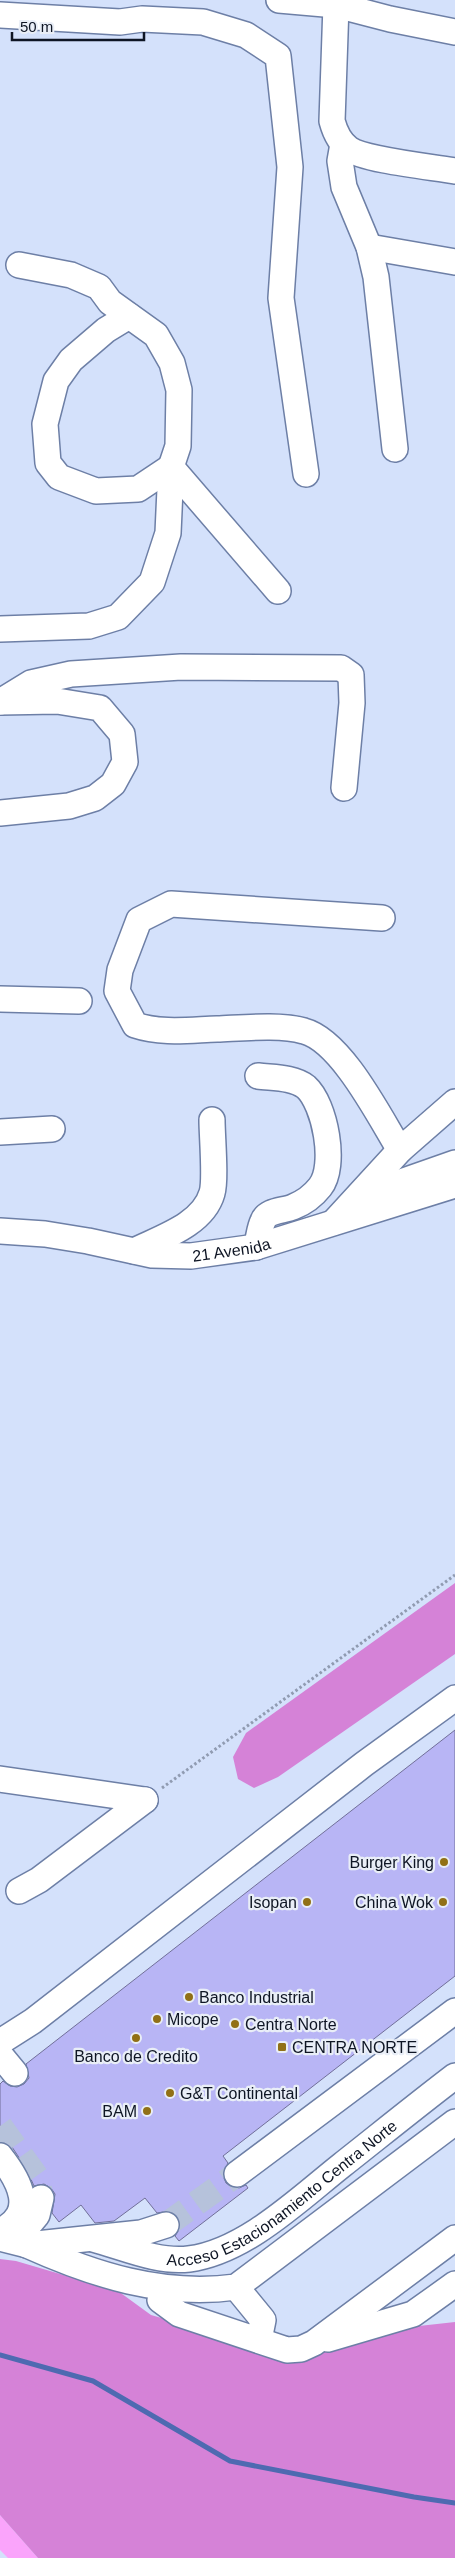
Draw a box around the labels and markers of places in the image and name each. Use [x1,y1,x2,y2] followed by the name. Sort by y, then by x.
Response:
[350,1854,434,1871] place label: Burger King
[438,1856,450,1868] marker: Burger King
[249,1894,297,1911] place label: Isopan
[355,1894,434,1911] place label: China Wok
[301,1896,313,1908] marker: Isopan
[437,1896,449,1908] marker: China Wok
[199,1989,314,2006] place label: Banco Industrial
[183,1991,195,2003] marker: Banco Industrial
[167,2011,219,2028] place label: Micope
[151,2013,163,2025] marker: Micope
[245,2016,337,2033] place label: Centra Norte
[229,2018,241,2030] marker: Centra Norte
[130,2032,142,2044] marker: Banco de Credito
[292,2039,417,2056] place label: CENTRA NORTE
[276,2041,288,2053] marker: CENTRA NORTE
[74,2048,198,2065] place label: Banco de Credito
[180,2085,298,2102] place label: G&T Continental
[164,2087,176,2099] marker: G&T Continental
[102,2103,137,2120] place label: BAM
[141,2105,153,2117] marker: BAM

